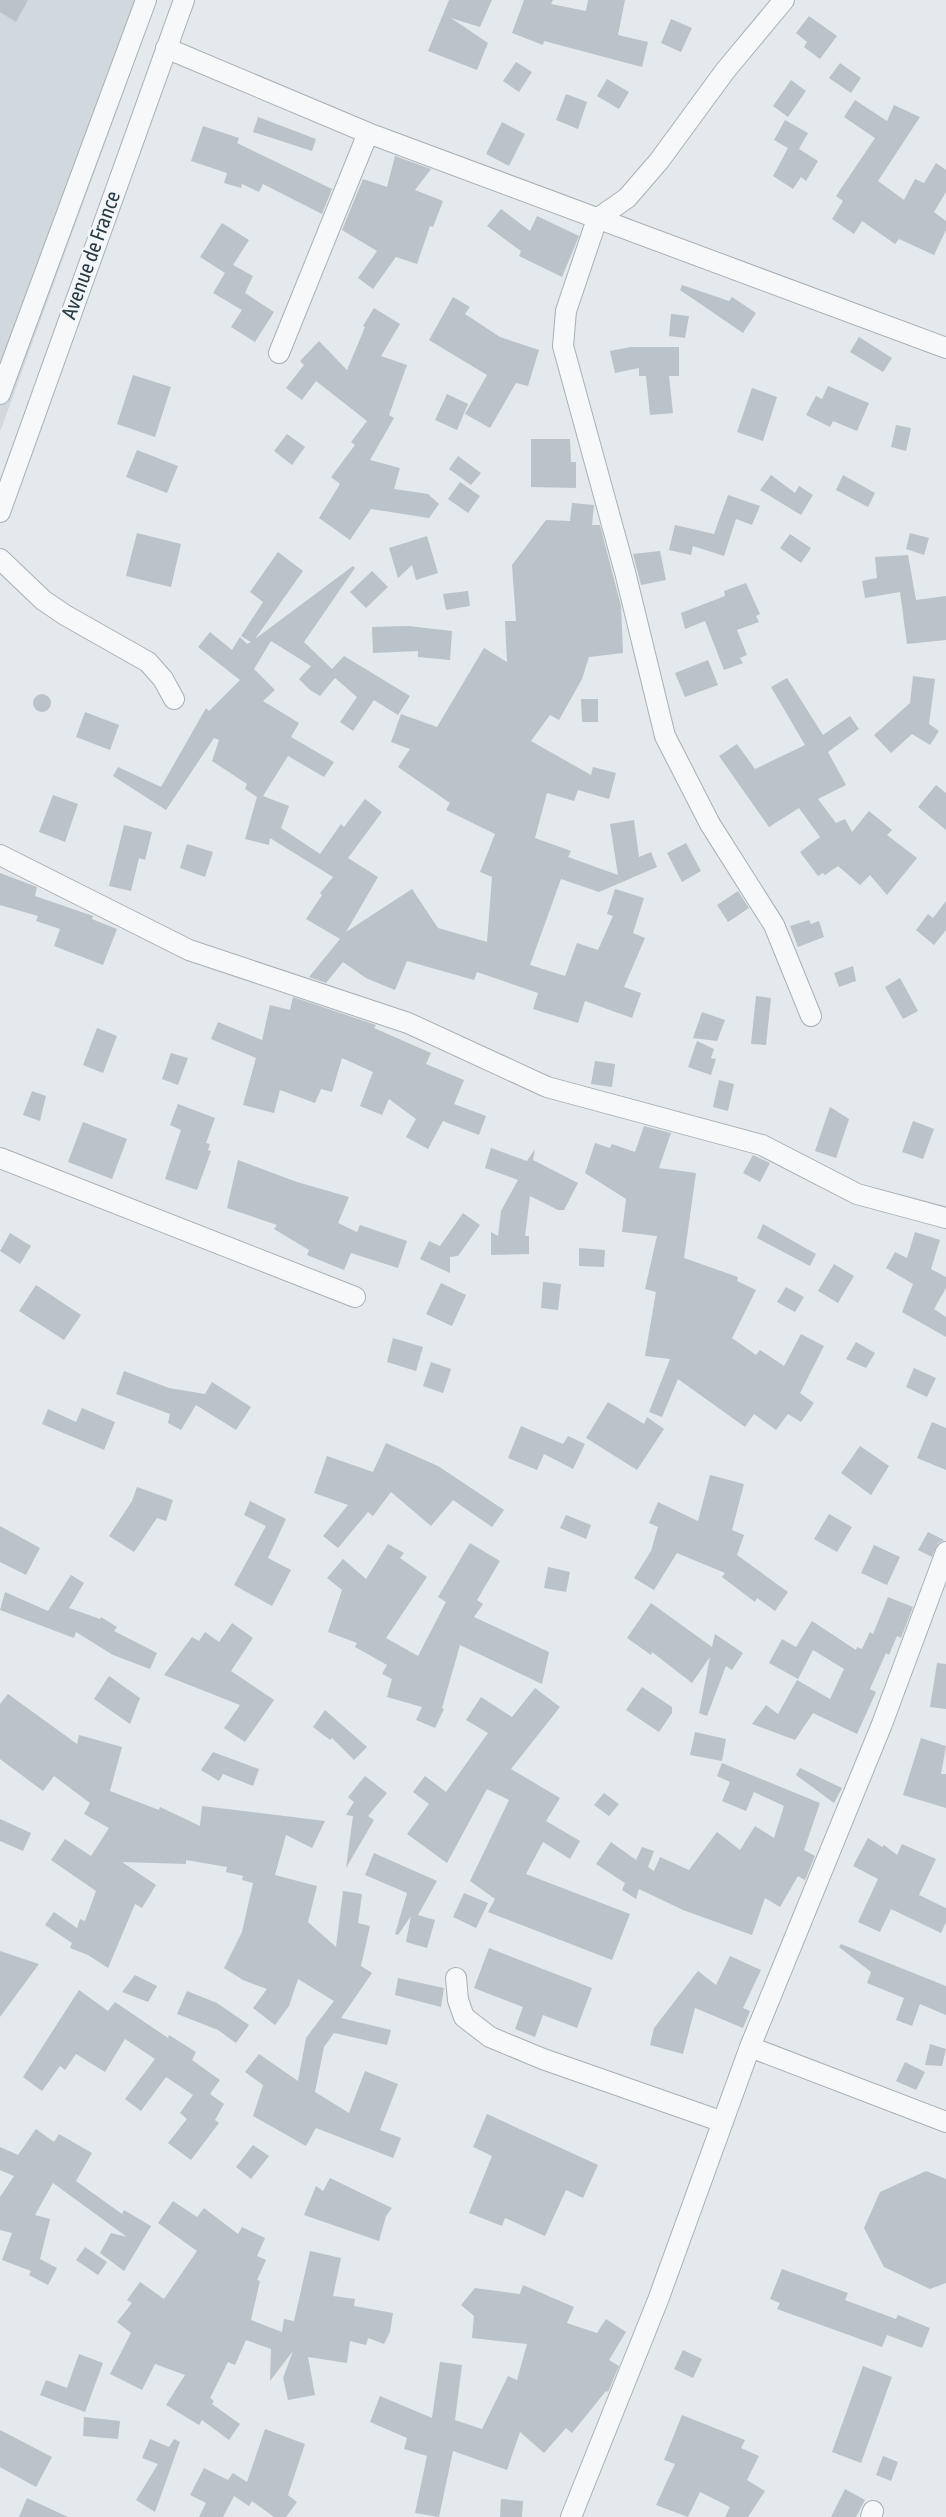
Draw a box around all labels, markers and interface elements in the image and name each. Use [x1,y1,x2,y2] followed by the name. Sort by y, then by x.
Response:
[56,187,124,322] street label: Avenue de France

